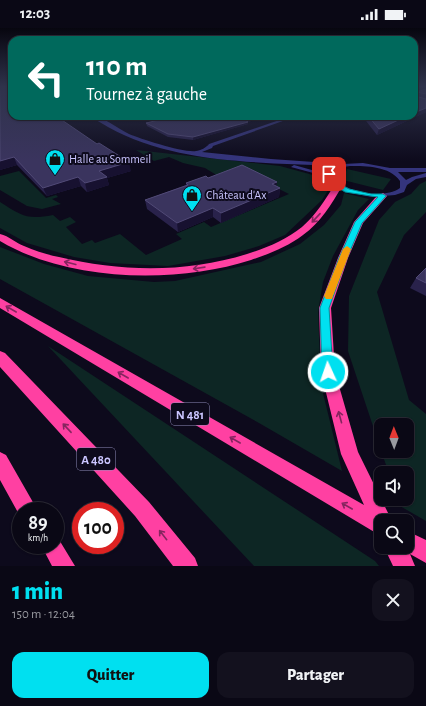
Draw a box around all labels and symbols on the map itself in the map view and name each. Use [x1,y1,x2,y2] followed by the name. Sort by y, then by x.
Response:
[44,148,66,176] shop icon: Halle au Sommeil
[69,153,151,165] place label: Halle au Sommeil
[312,157,346,191] pin
[181,184,203,212] shop icon: Château d'Ax
[206,189,267,201] place label: Château d'Ax
[311,213,321,223] one-way arrow
[64,258,77,266] one-way arrow
[193,264,206,272] one-way arrow
[5,304,17,312] one-way arrow
[307,351,349,393] position arrow
[117,370,129,378] one-way arrow
[171,403,209,425] road number: N 481
[335,410,343,423] one-way arrow
[374,418,414,458] north arrow
[62,423,71,433] one-way arrow
[229,436,241,444] one-way arrow
[77,448,115,470] road number: A 480
[72,502,124,554] speed limit sign: 100
[341,502,353,510] one-way arrow
[158,530,167,541] one-way arrow

